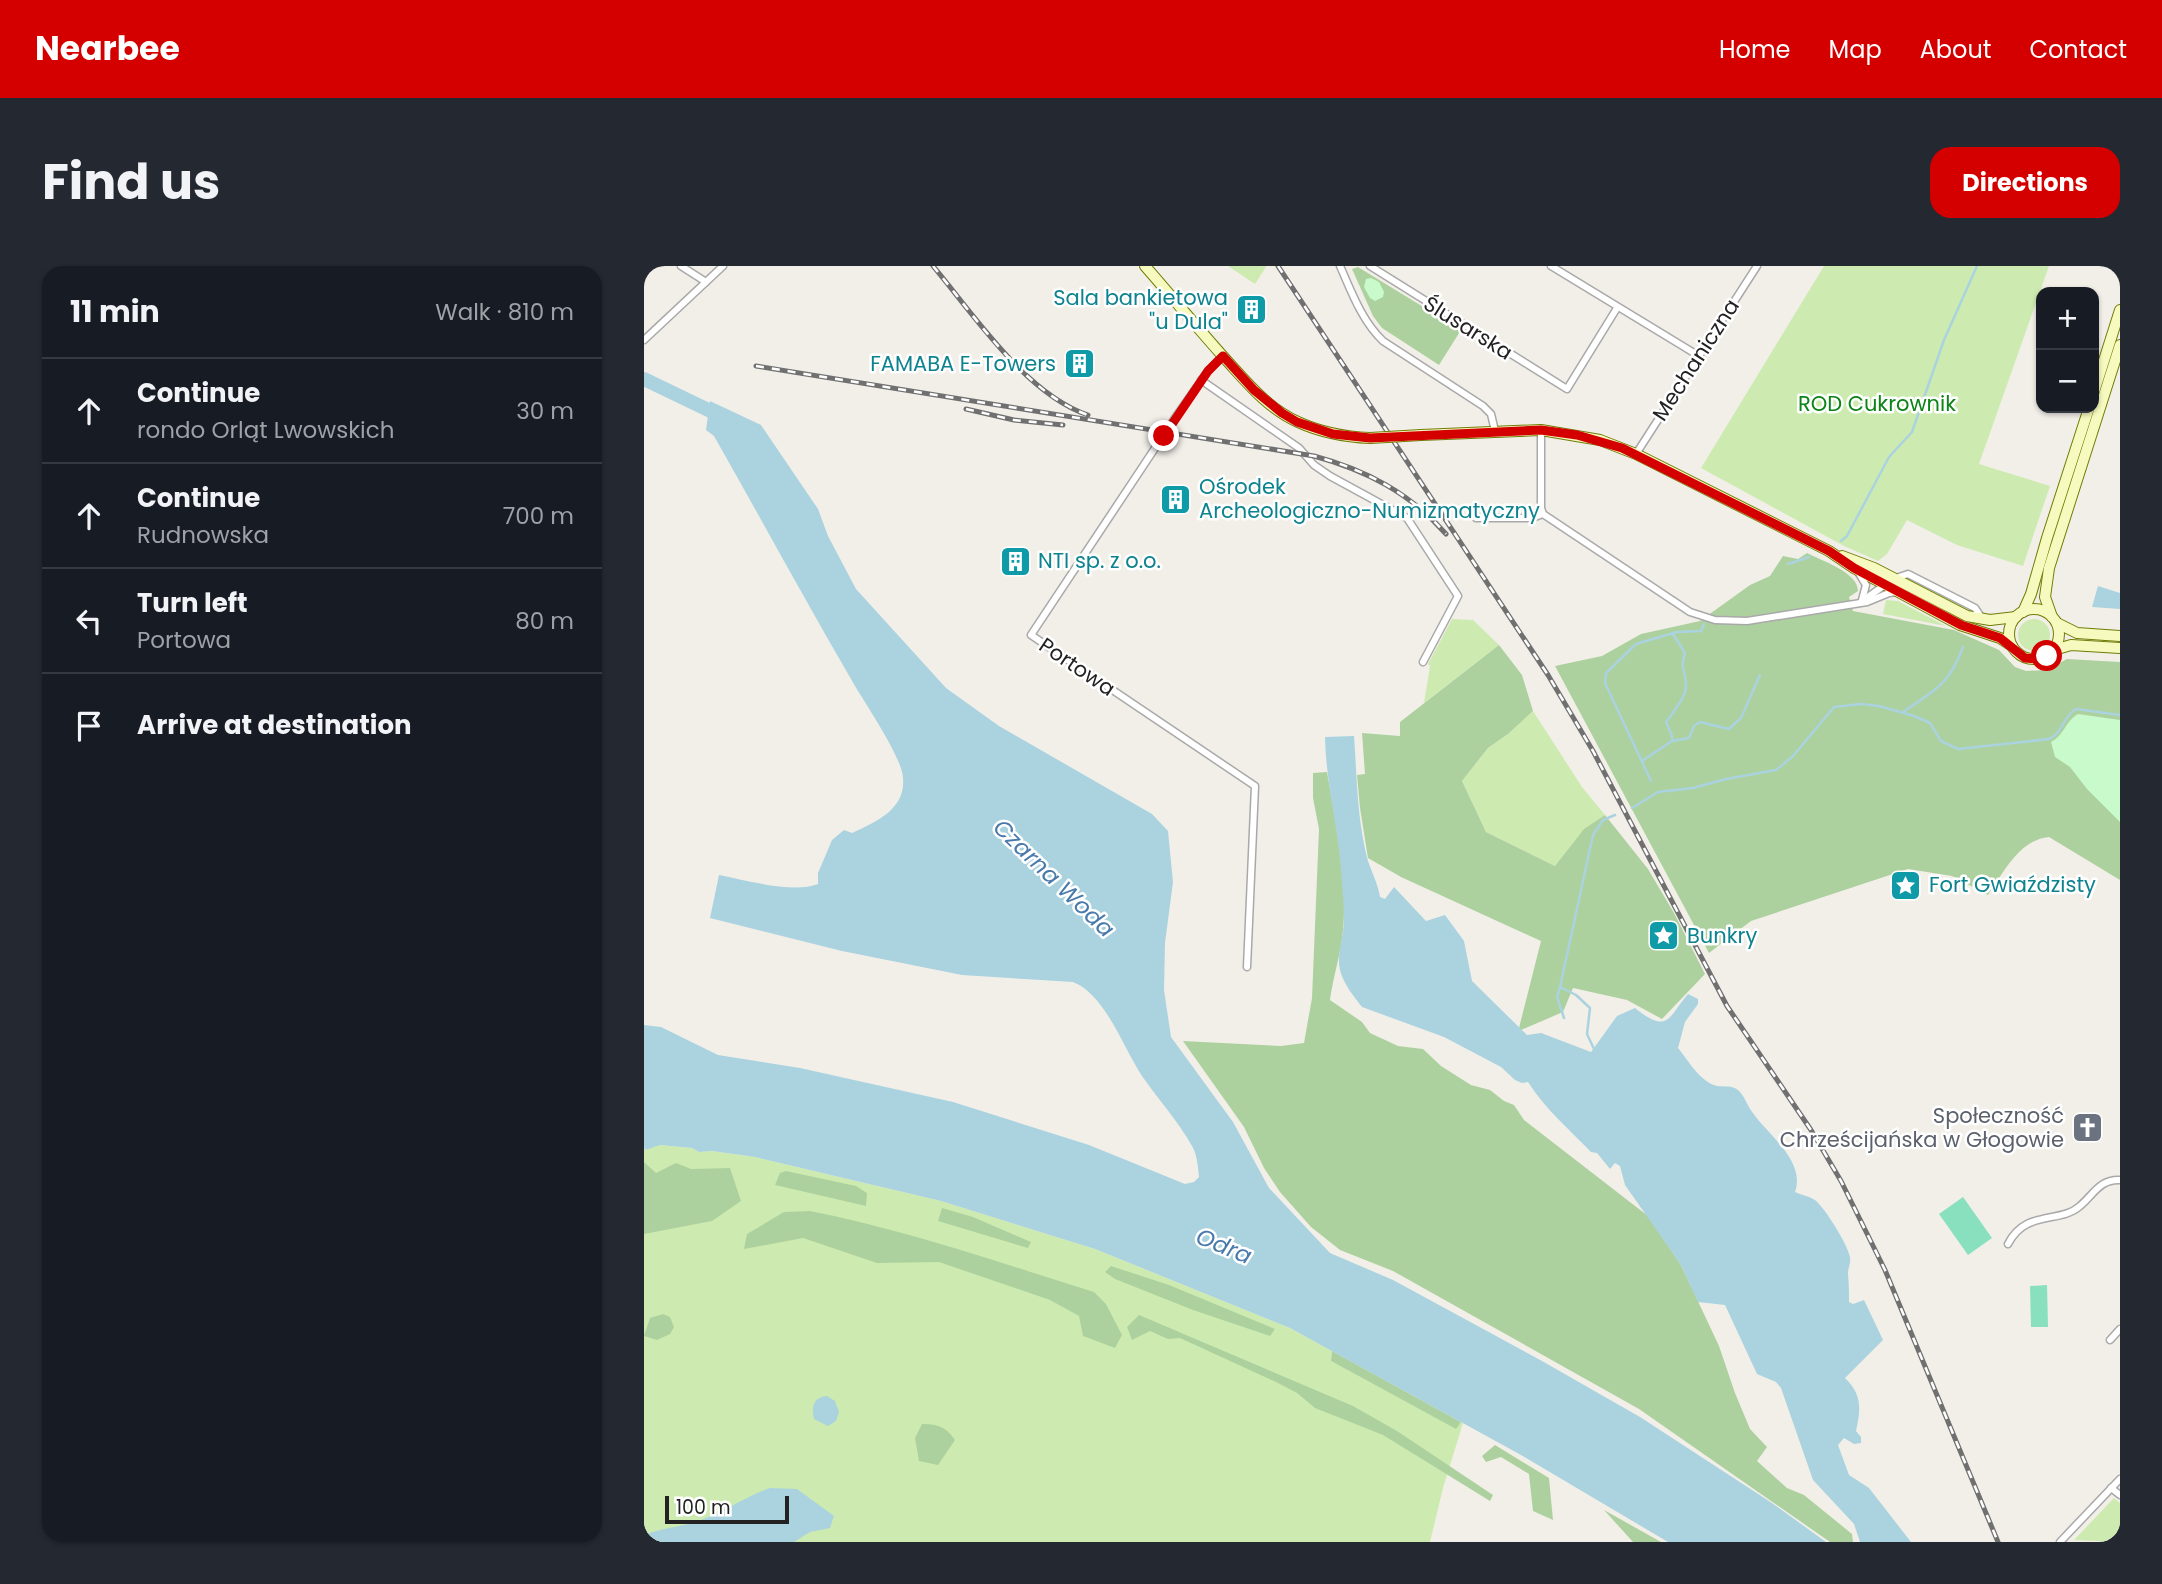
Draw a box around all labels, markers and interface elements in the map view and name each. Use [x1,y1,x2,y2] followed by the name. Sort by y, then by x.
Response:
[35,25,180,72] text: Nearbee
[1719,33,1791,66] text: Home
[1829,33,1882,66] text: Map
[1920,33,1991,66] text: About
[2029,33,2127,66] text: Contact
[1930,147,2120,218] button: Directions
[42,148,220,216] text: Find us
[1053,283,1228,336] place label: Sala bankietowa "u Dula"
[2036,287,2099,413] map controls
[2036,287,2099,350] button: +
[1418,289,1518,366] street label: Ślusarska
[70,290,160,333] text: 11 min
[1234,293,1268,327] building icon: Sala bankietowa "u Dula"
[1645,293,1746,426] street label: Mechaniczna
[435,296,574,328] text: Walk · 810 m
[1062,347,1096,381] building icon: FAMABA E-Towers
[870,349,1056,378] place label: FAMABA E-Towers
[2036,350,2099,413] button: −
[137,375,260,411] text: Continue
[1798,389,1956,418] park label: ROD Cukrownik
[70,392,108,430] icon: ahead
[516,395,574,427] text: 30 m
[137,414,394,446] text: rondo Orląt Lwowskich
[1148,420,1179,451] route end
[1199,472,1540,525] place label: Ośrodek Archeologiczno-Numizmatyczny
[137,480,260,516] text: Continue
[1159,482,1193,516] building icon: Ośrodek Archeologiczno-Numizmatyczny
[70,497,108,535] icon: ahead
[503,500,574,532] text: 700 m
[137,519,269,551] text: Rudnowska
[998,544,1032,578] building icon: NTI sp. z o.o.
[1038,546,1161,575] place label: NTI sp. z o.o.
[137,585,248,621] text: Turn left
[70,602,108,640] icon: left
[515,605,574,637] text: 80 m
[137,624,231,656] text: Portowa
[1034,631,1121,703] street label: Portowa
[2031,640,2062,671] route start
[70,707,108,745] icon: arrive
[137,707,412,743] text: Arrive at destination
[986,812,1122,944] water label: Czarna Woda
[1889,868,1923,902] place icon: Fort Gwiaździsty
[1929,870,2096,899] place label: Fort Gwiaździsty
[1647,919,1681,953] place icon: Bunkry
[1687,921,1757,950] place label: Bunkry
[1780,1101,2064,1154] place label: Społeczność Chrześcijańska w Głogowie
[2070,1111,2104,1145] church icon: Społeczność Chrześcijańska w Głogowie
[1191,1220,1257,1272] water label: Odra
[665,1493,789,1525] scale bar
[676,1494,731,1521] text: 100 m

